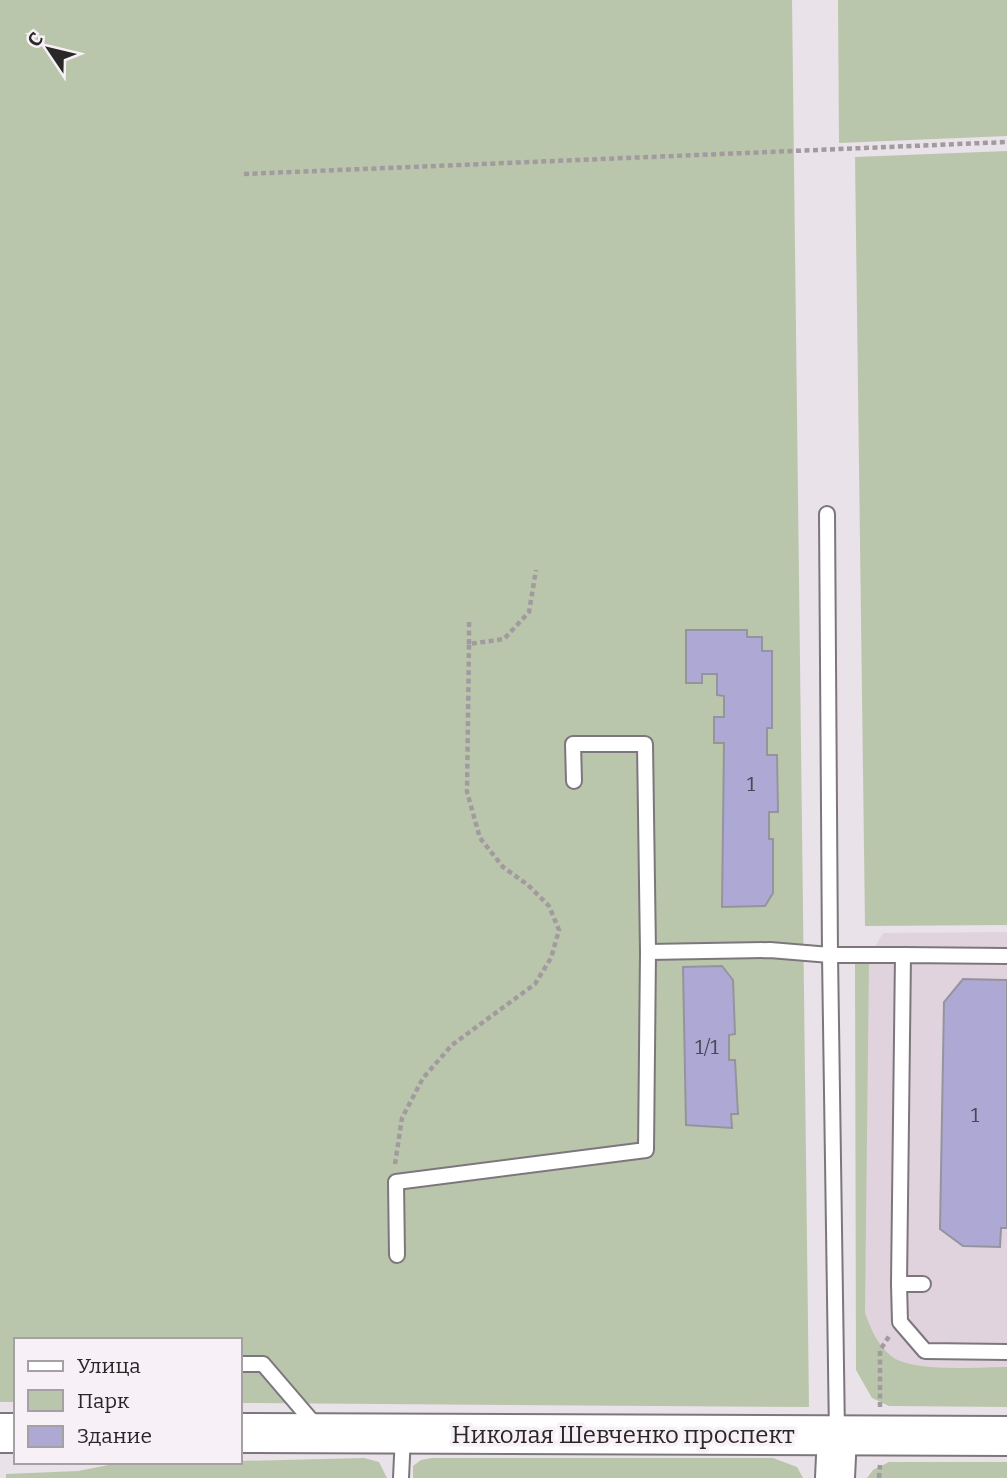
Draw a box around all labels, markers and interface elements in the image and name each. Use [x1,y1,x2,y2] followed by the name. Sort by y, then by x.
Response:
[14,14,84,84] north arrow
[23,28,48,51] text: С
[747,771,756,797] house number: 1
[695,1034,719,1060] house number: 1/1
[971,1102,980,1128] house number: 1
[14,1338,242,1464] legend
[77,1353,141,1379] text: Улица
[77,1388,130,1414] text: Парк
[451,1421,795,1449] street label: Николая Шевченко проспект
[77,1423,152,1449] text: Здание

